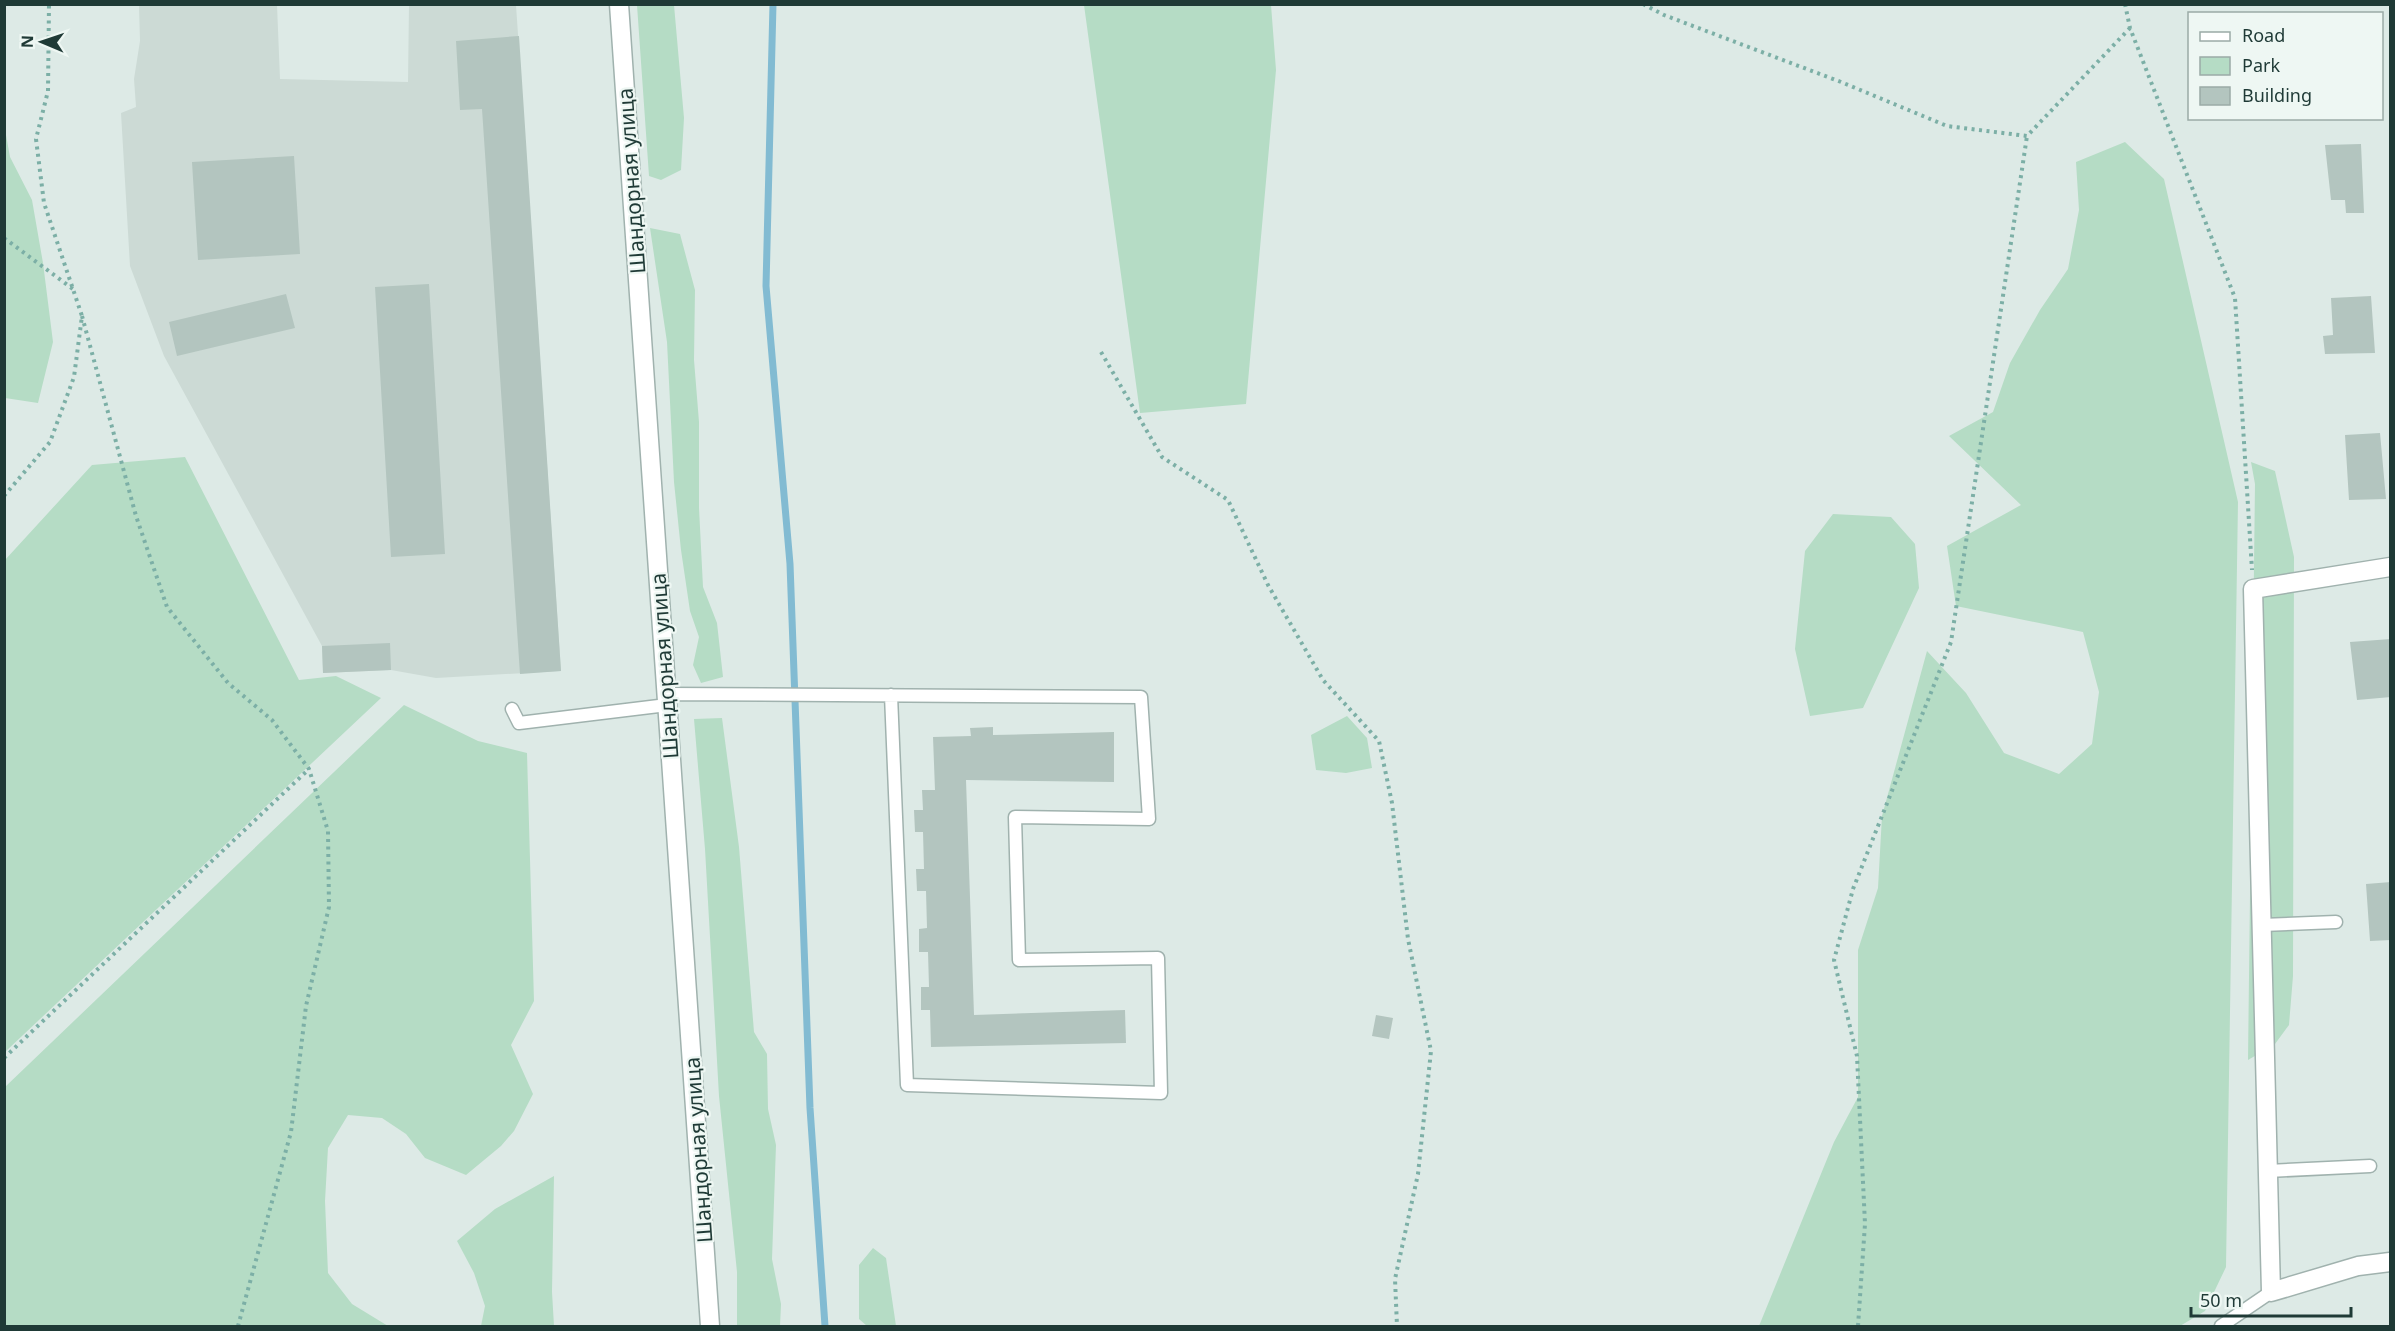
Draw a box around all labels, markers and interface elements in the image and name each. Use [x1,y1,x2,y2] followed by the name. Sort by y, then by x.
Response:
[12,12,72,72] north arrow
[2188,12,2383,120] legend
[2242,23,2285,47] text: Road
[16,35,38,48] text: N
[2242,53,2280,77] text: Park
[2242,83,2312,107] text: Building
[611,87,651,275] street label: Шандорная улица
[644,572,684,760] street label: Шандорная улица
[678,1056,718,1244] street label: Шандорная улица
[2191,1280,2352,1318] scale bar
[2200,1288,2242,1312] text: 50 m

